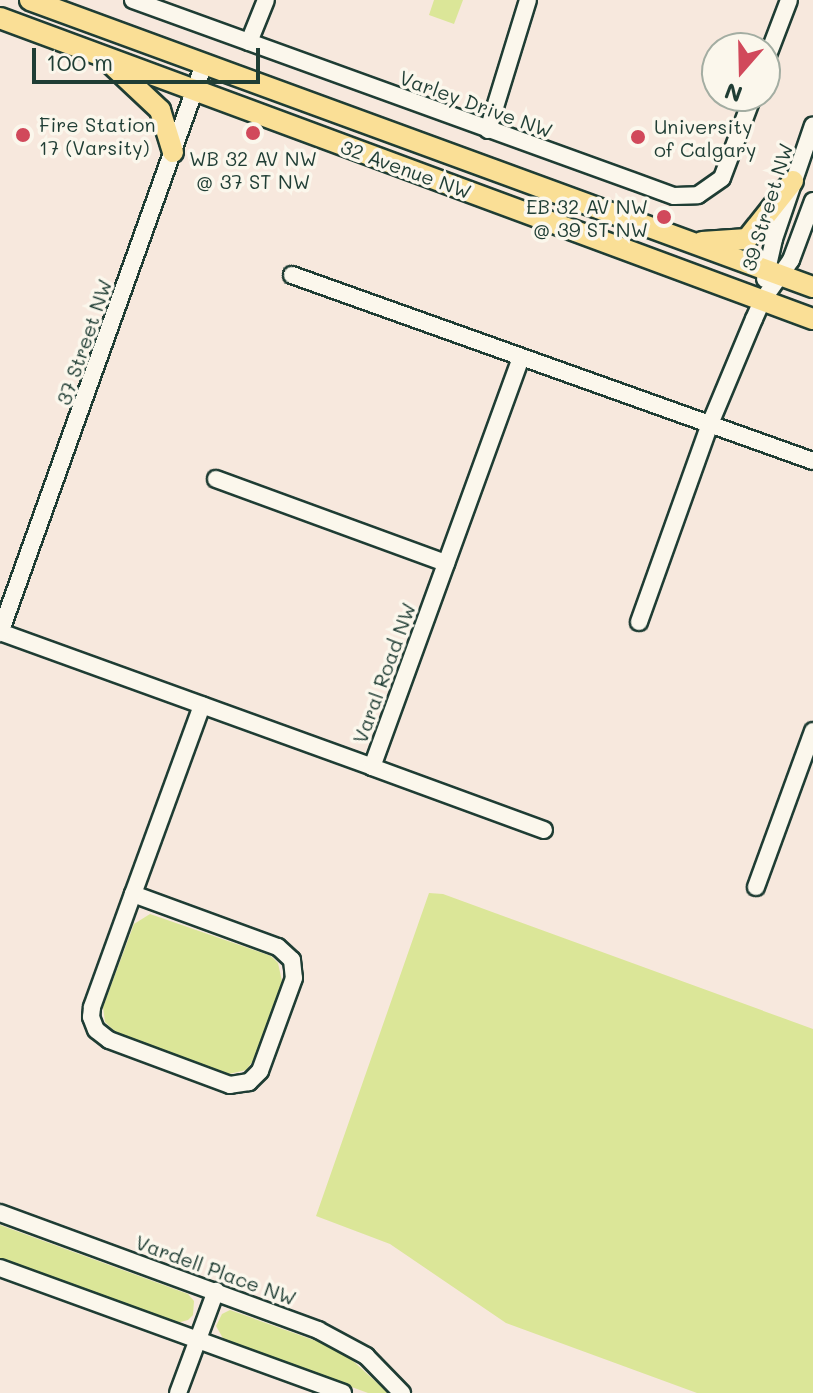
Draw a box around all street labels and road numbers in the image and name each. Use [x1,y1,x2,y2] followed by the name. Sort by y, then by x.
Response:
[396,65,556,143] street label: Varley Drive NW
[337,134,475,204] street label: 32 Avenue NW
[736,140,798,274] street label: 39 Street NW
[51,276,117,408] street label: 37 Street NW
[347,599,421,747] street label: Varal Road NW
[132,1230,300,1310] street label: Vardell Place NW

